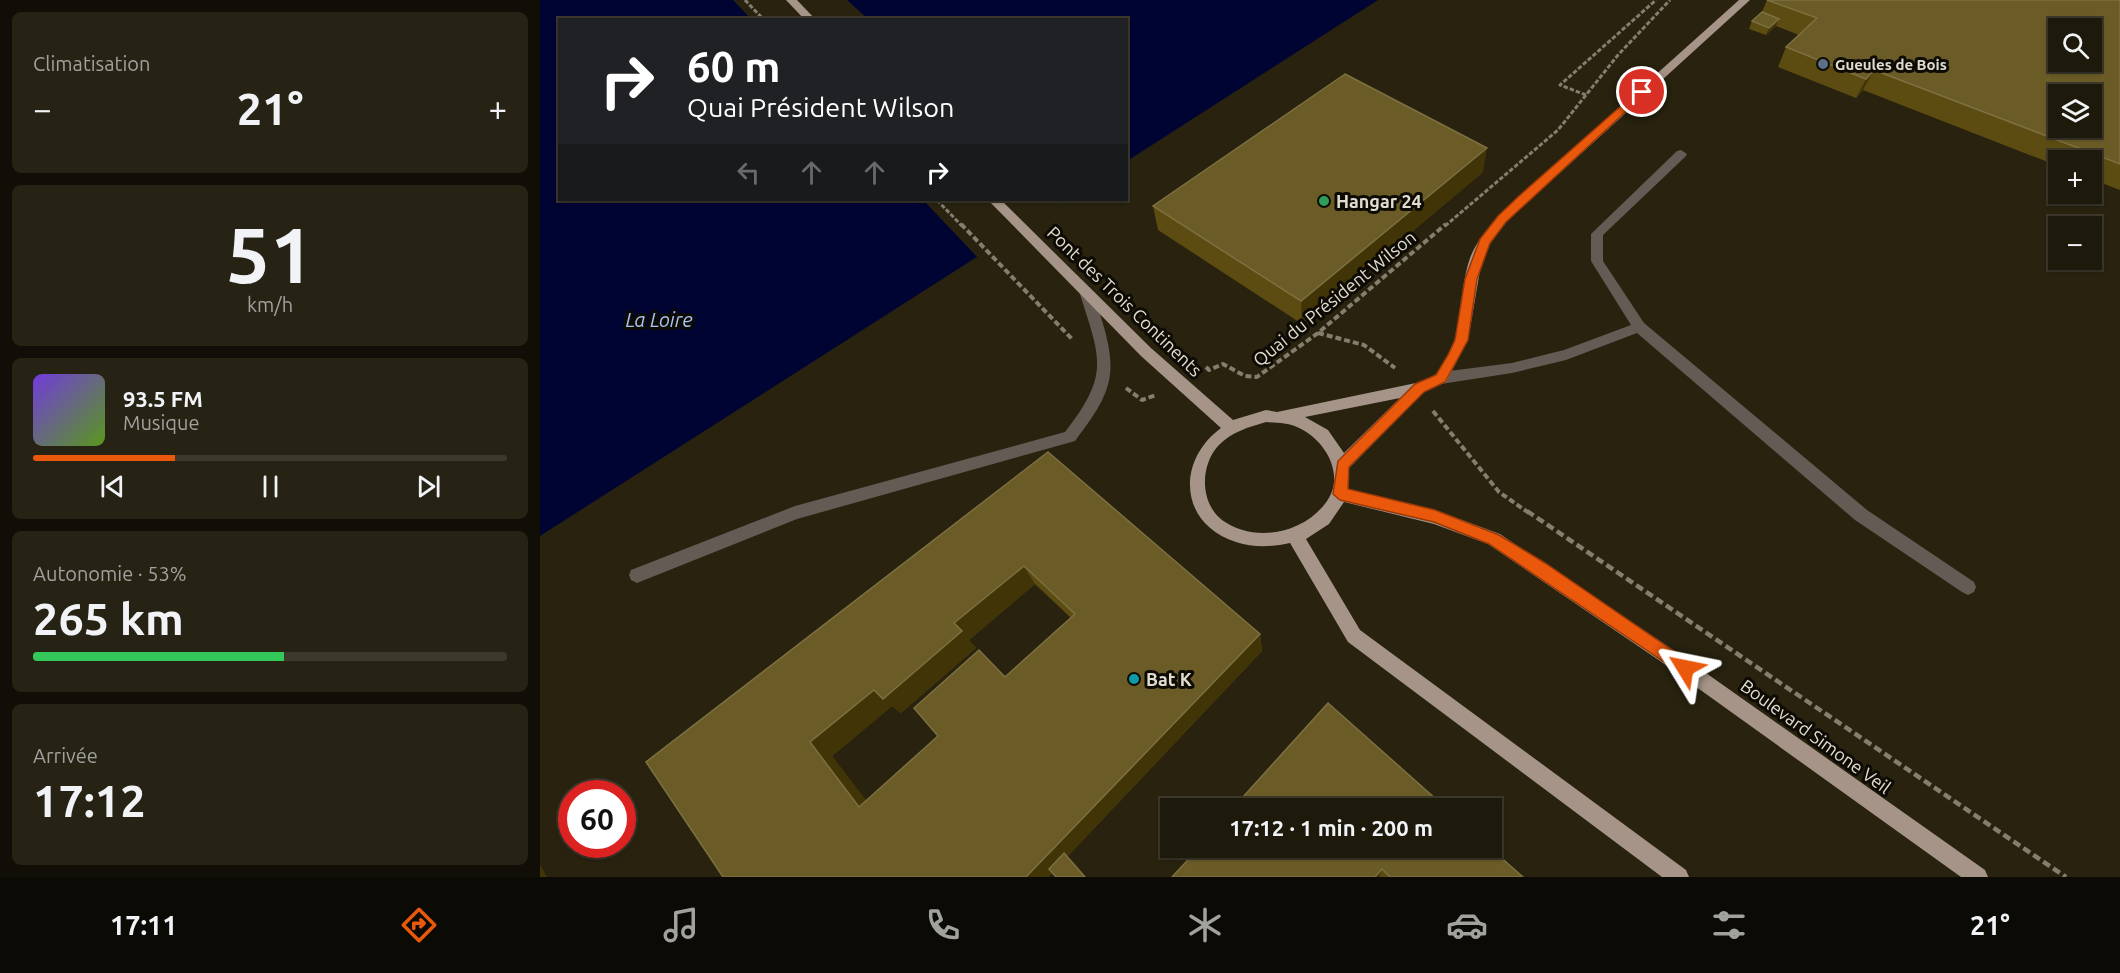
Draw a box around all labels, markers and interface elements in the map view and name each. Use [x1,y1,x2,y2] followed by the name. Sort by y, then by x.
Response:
[2048,18,2102,270] map controls
[2048,18,2102,72] button: search
[588,42,666,120] icon: right
[687,43,781,90] text: 60 m
[33,52,150,75] text: Climatisation
[1835,56,1947,73] place label: Gueules de Bois
[1816,57,1830,71] marker: Gueules de Bois
[1616,66,1667,117] pin
[1625,75,1658,108] icon: arrive
[237,83,303,134] text: 21°
[2048,84,2102,138] button: layers
[33,90,52,127] text: −
[488,90,507,127] text: +
[687,92,955,122] text: Quai Président Wilson
[2048,150,2102,204] button: +
[732,156,765,189] icon: left
[795,156,828,189] icon: ahead
[858,156,891,189] icon: ahead
[921,156,954,189] icon: right
[1336,191,1422,211] place label: Hangar 24
[1317,194,1331,208] marker: Hangar 24
[226,210,314,298] text: 51
[2048,216,2102,270] button: −
[1044,222,1206,380] street label: Pont des Trois Continents
[1249,226,1420,371] street label: Quai du Président Wilson
[247,293,293,316] text: km/h
[625,308,693,331] water label: La Loire
[123,386,203,411] text: 93.5 FM
[123,411,200,434] text: Musique
[96,470,129,503] icon: previous
[254,470,287,503] icon: pause
[412,470,445,503] icon: next
[33,562,187,585] text: Autonomie · 53%
[33,593,184,644] text: 265 km
[1653,636,1717,700] position arrow
[1146,669,1192,689] place label: Bat K
[1127,672,1141,686] marker: Bat K
[1737,675,1895,797] street label: Boulevard Simone Veil
[33,744,98,767] text: Arrivée
[33,775,146,826] text: 17:12
[558,780,636,858] speed limit sign: 60
[1229,815,1433,840] text: 17:12 · 1 min · 200 m
[398,904,440,946] icon: directions
[660,904,702,946] icon: music
[922,904,964,946] icon: phone
[1184,904,1226,946] icon: climate
[1446,904,1488,946] icon: car
[1708,904,1750,946] icon: filters
[110,910,178,940] text: 17:11
[1970,910,2010,940] text: 21°

